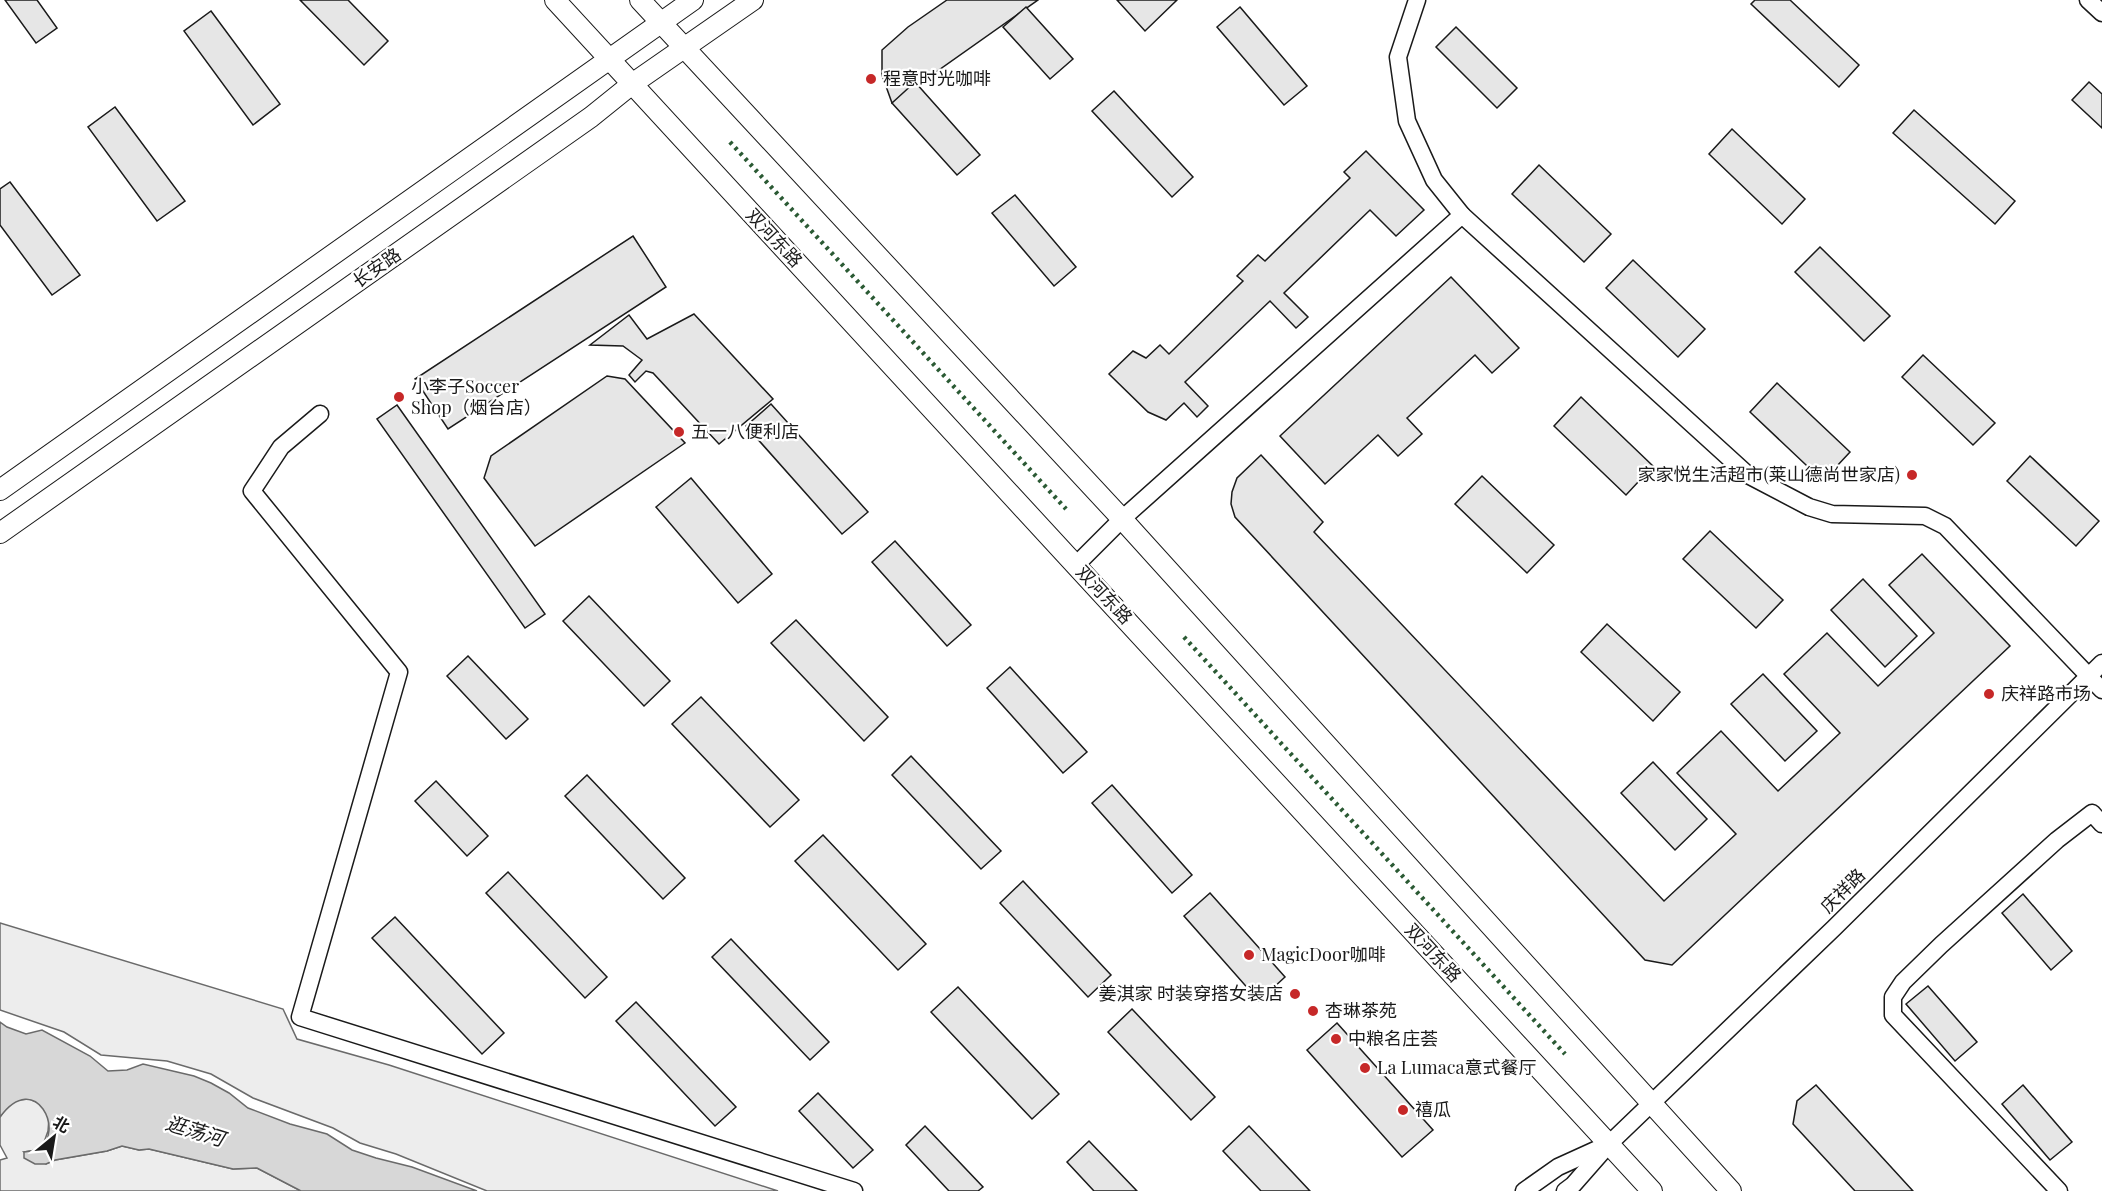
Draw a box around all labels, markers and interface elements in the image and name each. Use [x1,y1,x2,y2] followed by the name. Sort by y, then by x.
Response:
[883,66,991,90] place label: 程意时光咖啡
[864,72,878,86] marker: 程意时光咖啡
[741,203,808,272] street label: 双河东路
[347,242,405,292] street label: 长安路
[411,374,542,419] place label: 小李子Soccer Shop（烟台店）
[392,390,406,404] marker: 小李子Soccer Shop（烟台店）
[691,419,799,443] place label: 五一八便利店
[672,425,686,439] marker: 五一八便利店
[1637,462,1900,486] place label: 家家悦生活超市(莱山德尚世家店)
[1905,468,1919,482] marker: 家家悦生活超市(莱山德尚世家店)
[1071,560,1138,629] street label: 双河东路
[2001,681,2091,705] place label: 庆祥路市场
[1982,687,1996,701] marker: 庆祥路市场
[1815,863,1870,918] street label: 庆祥路
[1400,918,1467,987] street label: 双河东路
[1261,942,1386,966] place label: MagicDoor咖啡
[1242,948,1256,962] marker: MagicDoor咖啡
[1099,981,1283,1005] place label: 姜淇家 时装穿搭女装店
[1288,987,1302,1001] marker: 姜淇家 时装穿搭女装店
[1325,998,1397,1022] place label: 杏琳茶苑
[1306,1004,1320,1018] marker: 杏琳茶苑
[1348,1026,1438,1050] place label: 中粮名庄荟
[1329,1032,1343,1046] marker: 中粮名庄荟
[1377,1055,1537,1079] place label: La Lumaca意式餐厅
[1358,1061,1372,1075] marker: La Lumaca意式餐厅
[1415,1097,1451,1121] place label: 禧瓜
[1396,1103,1410,1117] marker: 禧瓜
[24,1107,84,1167] north arrow
[163,1108,232,1152] water label: 逛荡河
[50,1110,74,1137] text: 北

